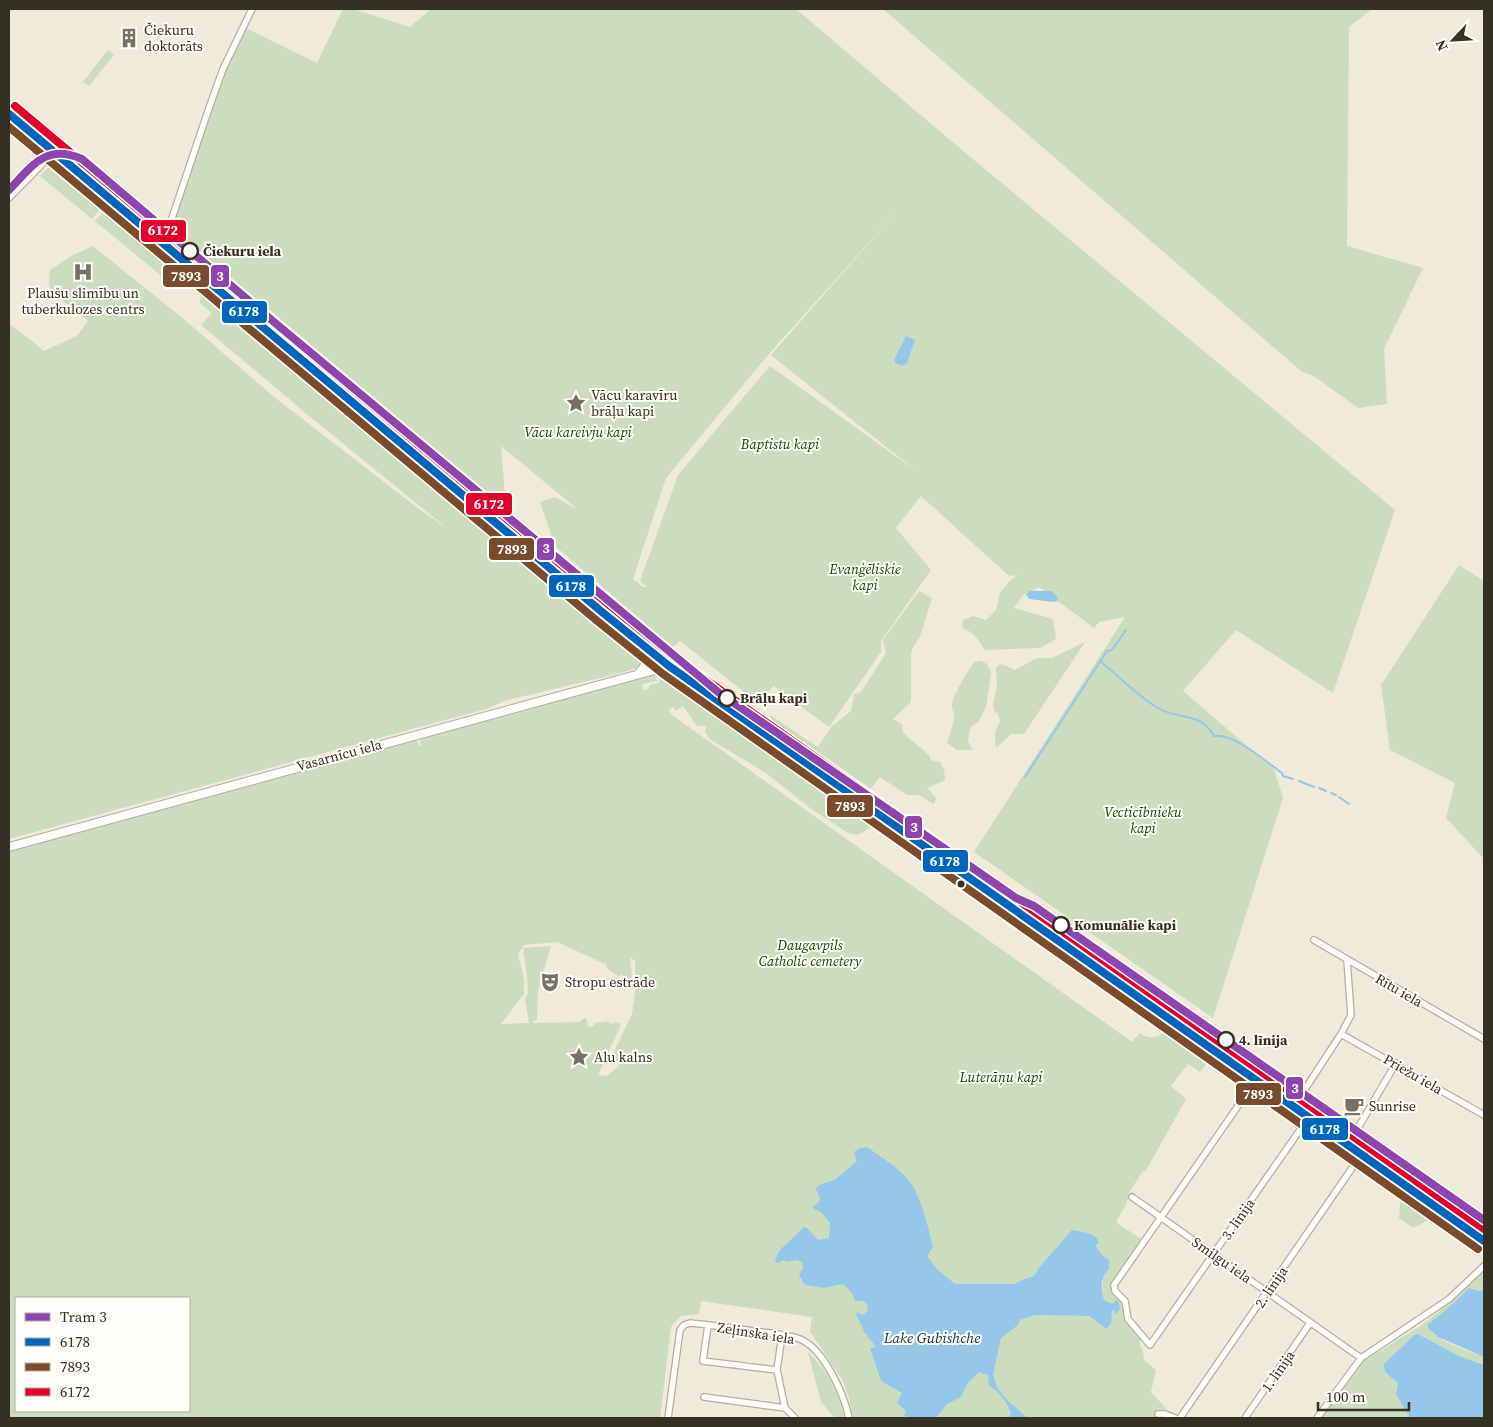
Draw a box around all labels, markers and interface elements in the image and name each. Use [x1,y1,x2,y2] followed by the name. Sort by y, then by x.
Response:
[1428,15,1478,65] north arrow
[144,20,203,56] place label: Čiekuru doktorāts
[118,27,140,49] building icon: Čiekuru doktorāts
[1430,37,1452,54] text: N
[140,219,187,243] line badge: 6172
[148,220,179,240] text: 6172
[203,241,282,261] place label: Čiekuru iela
[181,242,199,260] marker: Čiekuru iela
[72,261,94,283] hospital icon: Plaušu slimību un tuberkulozes centrs
[162,264,210,288] line badge: 7893
[210,264,230,288] line badge: 3
[171,266,202,286] text: 7893
[216,266,224,286] text: 3
[21,283,145,319] place label: Plaušu slimību un tuberkulozes centrs
[221,300,268,324] line badge: 6178
[229,301,259,321] text: 6178
[591,385,677,421] place label: Vācu karavīru brāļu kapi
[565,392,587,414] place icon: Vācu karavīru brāļu kapi
[524,422,633,442] park label: Vācu kareivju kapi
[740,434,820,454] park label: Baptistu kapi
[465,492,513,516] line badge: 6172
[474,494,505,514] text: 6172
[488,537,535,561] line badge: 7893
[536,537,555,561] line badge: 3
[542,538,550,558] text: 3
[497,539,528,559] text: 7893
[828,559,901,595] park label: Evanģēliskie kapi
[548,574,595,598] line badge: 6178
[556,576,586,596] text: 6178
[740,688,808,708] place label: Brāļu kapi
[718,689,736,707] marker: Brāļu kapi
[294,734,385,776] street label: Vasarnīcu iela
[826,794,874,818] line badge: 7893
[835,796,866,816] text: 7893
[1104,802,1182,838] park label: Vecticībnieku kapi
[904,815,923,839] line badge: 3
[910,817,918,837] text: 3
[922,849,969,873] line badge: 6178
[930,851,960,871] text: 6178
[956,879,966,889] unlabelled marker
[1074,915,1177,935] place label: Komunālie kapi
[1052,916,1070,934] marker: Komunālie kapi
[759,935,862,971] park label: Daugavpils Catholic cemetery
[1372,968,1427,1012] street label: Rītu iela
[539,971,561,993] theatre icon: Stropu estrāde
[565,972,655,992] place label: Stropu estrāde
[1239,1030,1288,1050] place label: 4. līnija
[1217,1031,1235,1049] marker: 4. līnija
[568,1046,590,1068] place icon: Alu kalns
[594,1047,652,1067] place label: Alu kalns
[1380,1049,1447,1099] street label: Priežu iela
[959,1067,1043,1087] park label: Luterāņu kapi
[1285,1076,1304,1100] line badge: 3
[1291,1078,1299,1098] text: 3
[1235,1082,1282,1106] line badge: 7893
[1243,1084,1274,1104] text: 7893
[1343,1095,1365,1117] cafe icon: Sunrise
[1369,1096,1416,1116] place label: Sunrise
[1301,1117,1349,1141] line badge: 6178
[1310,1119,1340,1139] text: 6178
[1216,1194,1260,1244] street label: 3. līnija
[1188,1232,1257,1288] street label: Smilgu iela
[1250,1261,1293,1312] street label: 2. līnija
[15,1297,190,1412] legend
[60,1306,107,1327] text: Tram 3
[716,1317,797,1349] street label: Zeļinska iela
[883,1327,980,1348] water label: Lake Gubishche
[60,1331,90,1352] text: 6178
[1256,1346,1300,1396] street label: 1. līnija
[60,1356,90,1377] text: 7893
[1318,1380,1409,1412] scale bar
[60,1381,90,1402] text: 6172
[1326,1386,1366,1407] text: 100 m

